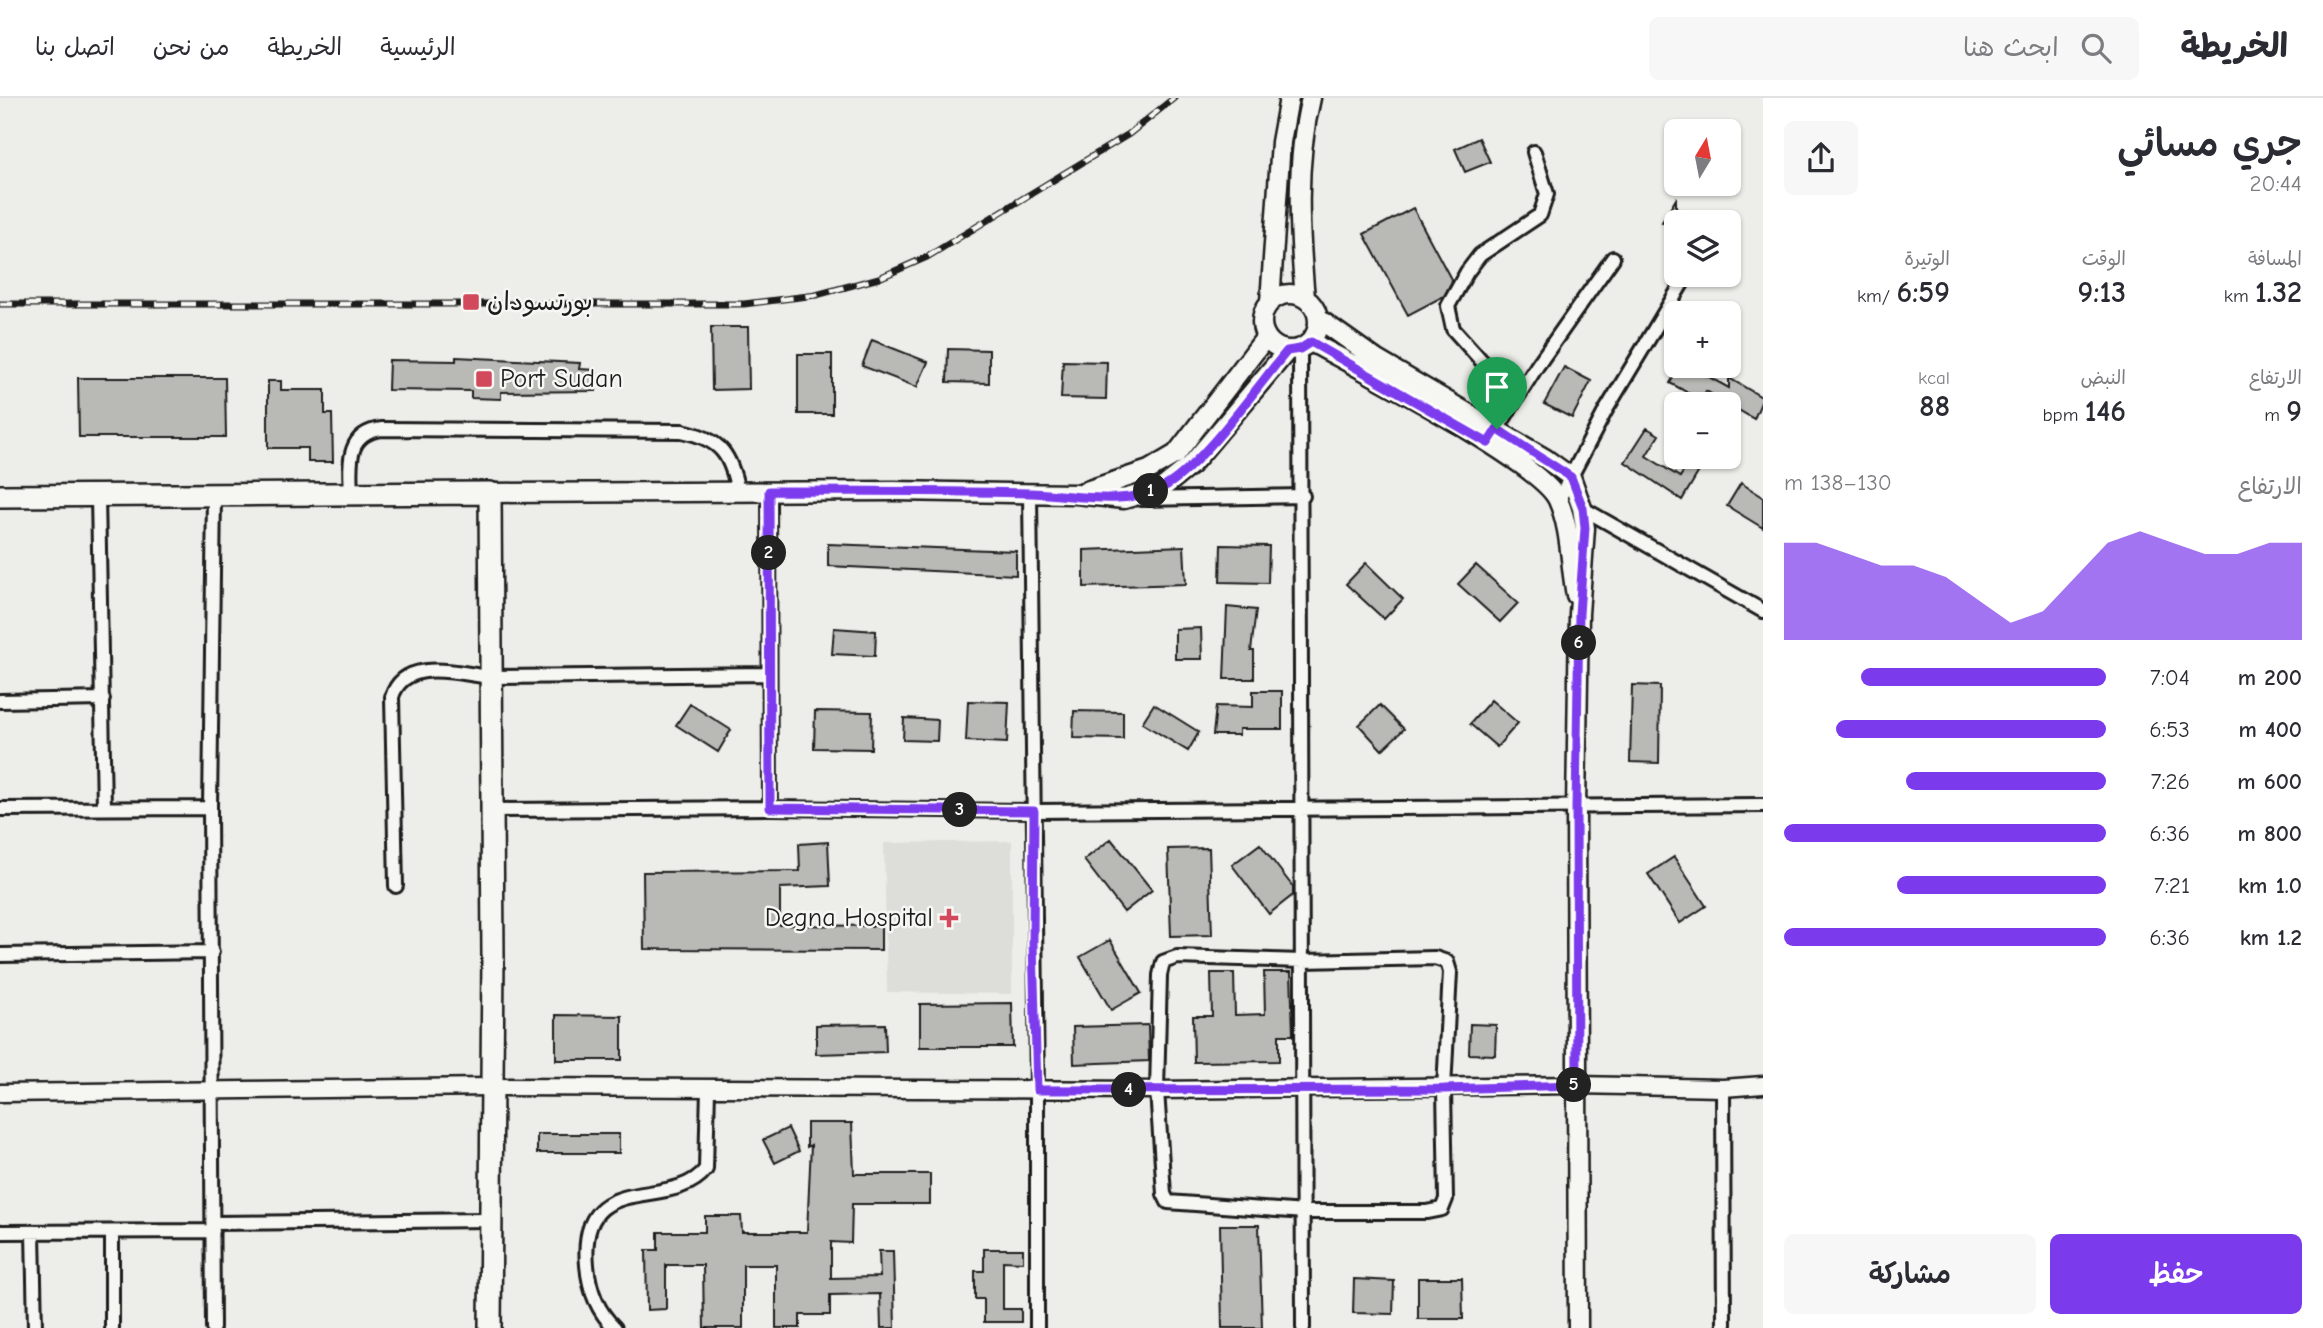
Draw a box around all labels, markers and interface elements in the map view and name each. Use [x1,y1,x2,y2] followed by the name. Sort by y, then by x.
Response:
[1649,17,2139,80] search box
[2181,27,2288,65] text: الخريطة
[2077,29,2115,67] icon: search
[35,33,115,61] text: اتصل بنا
[153,33,229,61] text: من نحن
[267,33,342,61] text: الخريطة
[380,33,456,61] text: الرئيسية
[1963,33,2059,63] text: ابحث هنا
[1664,119,1741,196] north arrow
[1664,119,1741,469] map controls
[1784,121,1858,195] button: share
[2117,122,2302,166] text: جري مسائي
[2250,170,2302,197] text: 20:44
[1664,210,1741,287] button: layers
[1904,248,1950,270] text: الوتيرة
[2082,248,2126,270] text: الوقت
[2248,248,2302,270] text: المسافة
[1896,275,1950,310] text: 6:59
[2078,275,2126,310] text: 9:13
[2255,275,2302,310] text: 1.32
[1857,285,1896,307] text: /km
[2224,285,2255,307] text: km
[487,287,593,317] place label: بورتسودان
[461,292,481,312] marker: بورتسودان
[1664,301,1741,378] button: +
[1467,357,1527,429] pin
[500,364,623,394] place label: Port Sudan
[1918,367,1950,389] text: kcal
[2081,367,2126,389] text: النبض
[2249,367,2302,389] text: الارتفاع
[1478,368,1516,406] icon: arrive
[474,369,494,389] marker: Port Sudan
[1919,389,1950,424] text: 88
[1664,392,1741,469] button: −
[2085,394,2126,429] text: 146
[2286,394,2302,429] text: 9
[2042,404,2085,426] text: bpm
[2264,404,2286,426] text: m
[1784,469,1892,496] text: 130–138 m
[2238,473,2302,500] text: الارتفاع
[1134,474,1168,508] pin: 1
[1147,479,1154,501] text: 1
[752,536,786,570] pin: 2
[764,541,773,563] text: 2
[1562,626,1596,660] pin: 6
[1574,631,1583,653] text: 6
[2150,664,2190,691] text: 7:04
[2238,664,2302,691] text: 200 m
[2149,716,2190,743] text: 6:53
[2238,716,2302,743] text: 400 m
[2150,768,2190,795] text: 7:26
[2237,768,2302,795] text: 600 m
[942,792,978,828] pin: 3
[955,798,964,820] text: 3
[2149,820,2190,847] text: 6:36
[2237,820,2302,847] text: 800 m
[2154,872,2190,899] text: 7:21
[2238,872,2302,899] text: 1.0 km
[765,903,933,933] place label: Degna Hospital
[939,908,959,928] marker: Degna Hospital
[2149,924,2190,951] text: 6:36
[2240,924,2302,951] text: 1.2 km
[1556,1068,1592,1102] pin: 5
[1112,1072,1146,1108] pin: 4
[1568,1073,1579,1095] text: 5
[1124,1078,1133,1100] text: 4
[1784,1234,2036,1314] button: مشاركة
[2050,1234,2302,1314] button: حفظ

